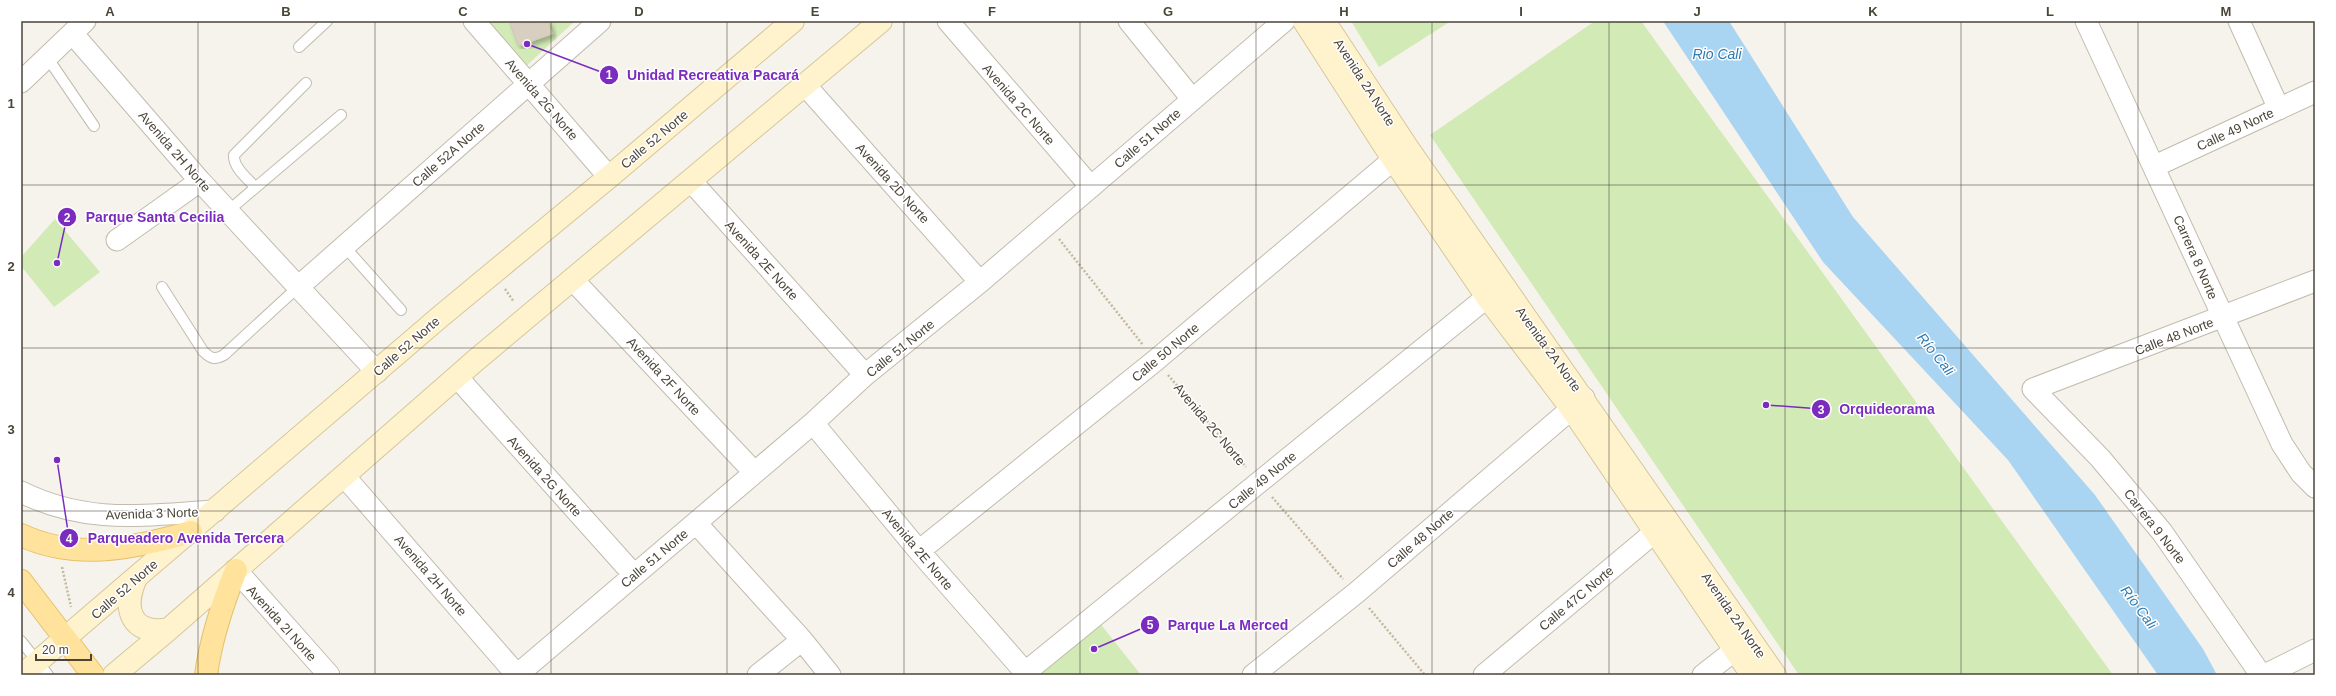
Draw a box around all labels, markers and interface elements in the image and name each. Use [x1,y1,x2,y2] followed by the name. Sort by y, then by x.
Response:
[105,4,115,19] text: A
[281,4,291,19] text: B
[458,4,468,19] text: C
[634,4,644,19] text: D
[811,4,820,19] text: E
[988,4,996,19] text: F
[1163,4,1173,19] text: G
[1339,4,1349,19] text: H
[1519,4,1523,19] text: I
[1693,4,1701,19] text: J
[1868,4,1878,19] text: K
[2046,4,2054,19] text: L
[2221,4,2231,19] text: M
[1331,36,1398,129] street label: Avenida 2A Norte
[1692,46,1742,62] water label: Rio Cali
[502,55,581,143] street label: Avenida 2G Norte
[979,61,1058,148] street label: Avenida 2C Norte
[599,62,807,88] callout: Unidad Recreativa Pacará
[627,67,799,83] text: Unidad Recreativa Pacará
[606,68,613,82] text: 1
[7,96,15,111] text: 1
[1111,105,1184,171] street label: Calle 51 Norte
[2194,105,2276,154] street label: Calle 49 Norte
[618,107,691,172] street label: Calle 52 Norte
[135,108,214,195] street label: Avenida 2H Norte
[409,119,488,190] street label: Calle 52A Norte
[853,140,932,226] street label: Avenida 2D Norte
[57,204,232,230] callout: Parque Santa Cecilia
[86,209,224,225] text: Parque Santa Cecilia
[64,211,71,225] text: 2
[2170,213,2221,302] street label: Carrera 8 Norte
[722,218,801,303] street label: Avenida 2E Norte
[7,259,15,274] text: 2
[1513,304,1584,395] street label: Avenida 2A Norte
[370,313,443,379] street label: Calle 52 Norte
[2133,315,2216,358] street label: Calle 48 Norte
[863,316,937,380] street label: Calle 51 Norte
[1129,320,1202,385] street label: Calle 50 Norte
[1914,330,1958,379] water label: Río Cali
[624,334,704,418] street label: Avenida 2F Norte
[1171,380,1248,468] street label: Avenida 2C Norte
[1811,396,1943,422] callout: Orquideorama
[1839,401,1935,417] text: Orquideorama
[1818,403,1825,417] text: 3
[7,422,15,437] text: 3
[505,433,585,520] street label: Avenida 2G Norte
[1225,448,1299,512] street label: Calle 49 Norte
[2121,486,2188,567] street label: Carrera 9 Norte
[105,504,199,523] street label: Avenida 3 Norte
[1384,505,1457,571] street label: Calle 48 Norte
[879,506,956,593] street label: Avenida 2E Norte
[59,525,292,551] callout: Parqueadero Avenida Tercera
[618,526,691,591] street label: Calle 51 Norte
[88,530,284,546] text: Parqueadero Avenida Tercera
[66,532,73,546] text: 4
[391,532,470,619] street label: Avenida 2H Norte
[88,556,161,622] street label: Calle 52 Norte
[1536,563,1617,634] street label: Calle 47C Norte
[1698,570,1769,661] street label: Avenida 2A Norte
[244,582,320,664] street label: Avenida 2I Norte
[2118,582,2161,632] water label: Río Cali
[7,585,15,600] text: 4
[1140,612,1296,638] callout: Parque La Merced
[1168,617,1288,633] text: Parque La Merced
[1147,618,1154,632] text: 5
[36,636,91,662] scale bar
[42,643,69,657] text: 20 m

